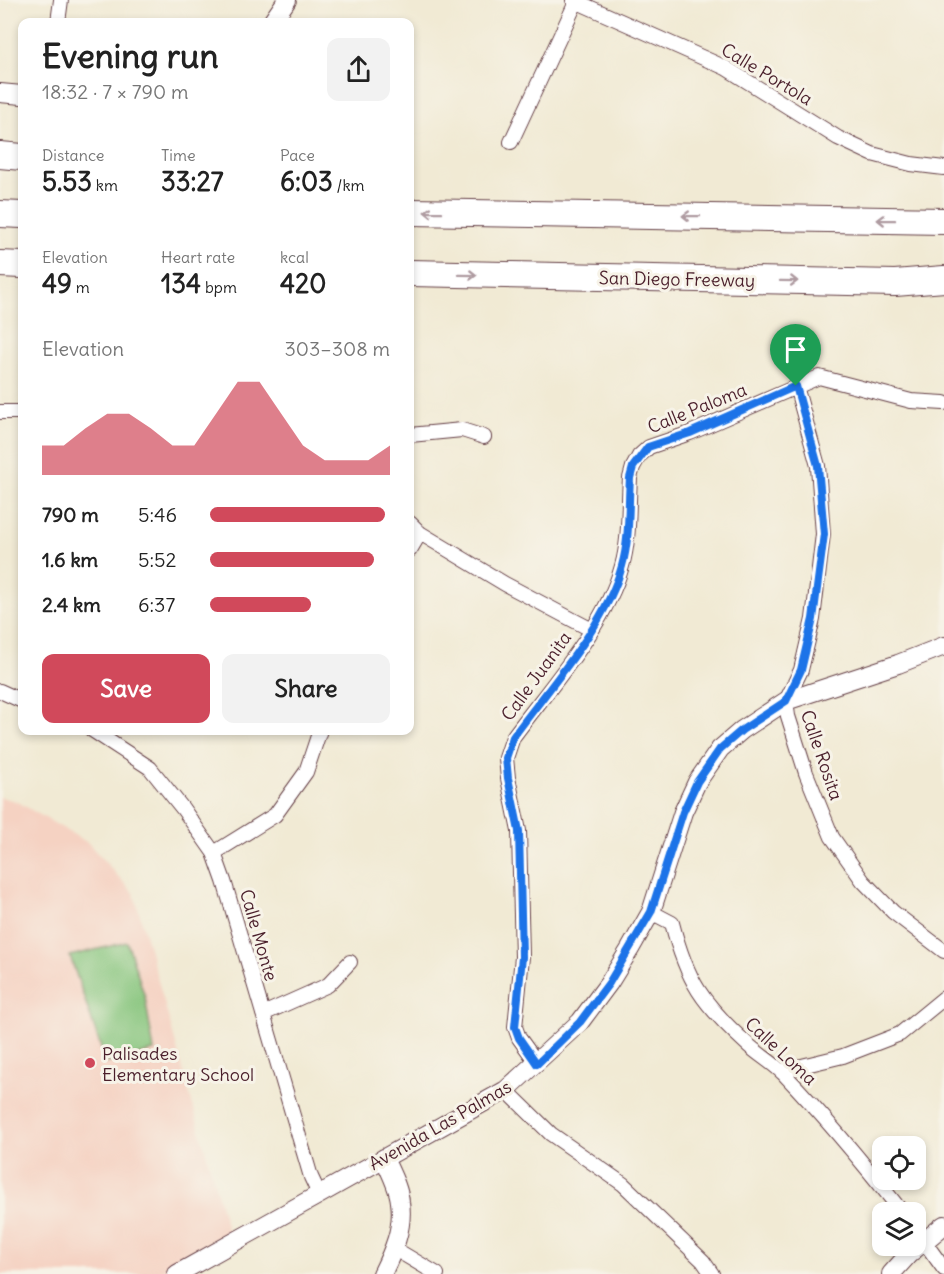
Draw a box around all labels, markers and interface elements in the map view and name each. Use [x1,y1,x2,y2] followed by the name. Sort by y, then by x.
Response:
[42,35,218,77] text: Evening run
[327,38,390,101] button: share
[717,38,817,110] street label: Calle Portola
[42,79,188,104] text: 18:32 · 7 × 790 m
[42,145,104,165] text: Distance
[161,145,196,165] text: Time
[280,145,315,165] text: Pace
[42,165,92,198] text: 5.53
[161,165,223,198] text: 33:27
[280,165,333,198] text: 6:03
[92,175,118,195] text: km
[333,175,365,195] text: /km
[423,206,443,218] one-way arrow
[681,211,701,222] one-way arrow
[876,214,896,225] one-way arrow
[42,247,108,267] text: Elevation
[161,247,235,267] text: Heart rate
[280,247,309,267] text: kcal
[599,266,755,292] street label: San Diego Freeway
[42,267,72,300] text: 49
[161,267,201,300] text: 134
[280,267,326,300] text: 420
[457,269,477,280] one-way arrow
[778,275,798,287] one-way arrow
[72,277,90,297] text: m
[201,277,237,297] text: bpm
[770,324,821,386] pin
[779,333,812,366] icon: arrive
[42,336,124,361] text: Elevation
[284,336,390,361] text: 303–308 m
[644,378,750,438] street label: Calle Paloma
[42,502,99,527] text: 790 m
[138,502,177,527] text: 5:46
[42,547,98,572] text: 1.6 km
[138,547,176,572] text: 5:52
[42,592,101,617] text: 2.4 km
[138,592,175,617] text: 6:37
[496,627,576,725] street label: Calle Juanita
[42,654,210,723] button: Save
[222,654,390,723] button: Share
[796,707,848,803] street label: Calle Rosita
[235,886,283,984] street label: Calle Monte
[740,1012,822,1090] street label: Calle Loma
[102,1042,254,1086] place label: Palisades Elementary School
[83,1056,97,1070] marker: Palisades Elementary School
[365,1075,515,1175] street label: Avenida Las Palmas
[872,1136,926,1256] map controls
[872,1136,926,1190] button: locate
[872,1202,926,1256] button: layers

